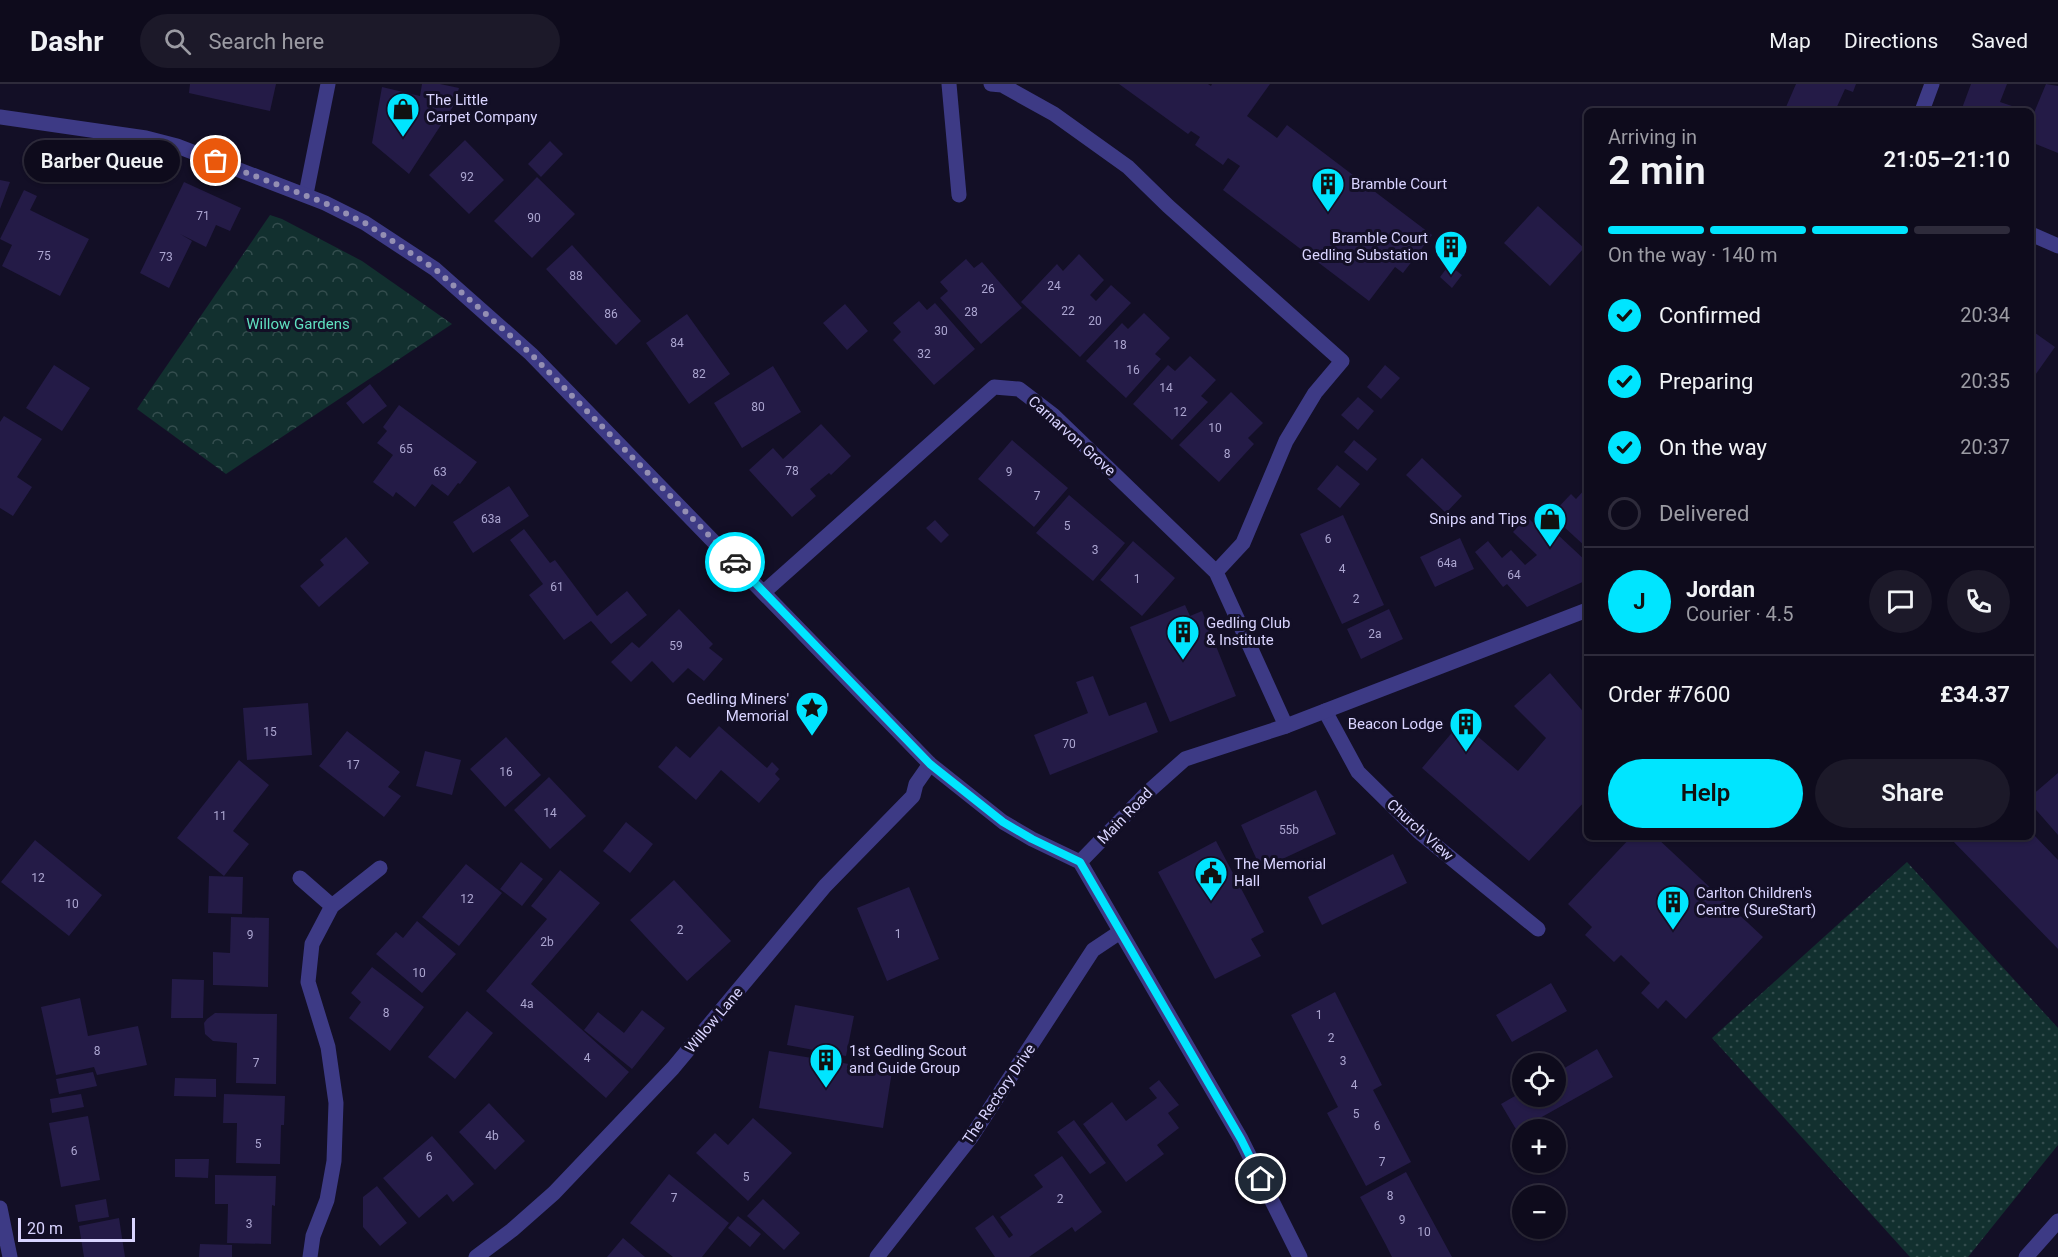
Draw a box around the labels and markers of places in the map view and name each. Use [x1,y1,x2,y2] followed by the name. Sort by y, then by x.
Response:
[385,91,421,138] shop icon: The Little Carpet Company
[426,91,537,126] place label: The Little Carpet Company
[190,135,241,186] pin
[24,140,180,182] callout: Barber Queue
[1310,166,1346,213] building icon: Bramble Court
[1351,175,1447,193] place label: Bramble Court
[1302,229,1428,264] place label: Bramble Court Gedling Substation
[1433,229,1469,276] building icon: Bramble Court Gedling Substation
[1532,501,1568,548] shop icon: Snips and Tips
[1429,510,1527,528] place label: Snips and Tips
[1165,614,1201,661] building icon: Gedling Club & Institute
[1206,614,1290,649] place label: Gedling Club & Institute
[686,690,789,725] place label: Gedling Miners' Memorial
[794,690,830,737] place icon: Gedling Miners' Memorial
[1448,706,1484,753] building icon: Beacon Lodge
[1348,715,1443,733] place label: Beacon Lodge
[1193,855,1229,902] public building icon: The Memorial Hall
[1234,855,1326,890] place label: The Memorial Hall
[1655,884,1691,931] building icon: Carlton Children's Centre (SureStart)
[1696,884,1816,919] place label: Carlton Children's Centre (SureStart)
[808,1042,844,1089] building icon: 1st Gedling Scout and Guide Group
[849,1042,967,1077] place label: 1st Gedling Scout and Guide Group
[1235,1153,1286,1204] pin

